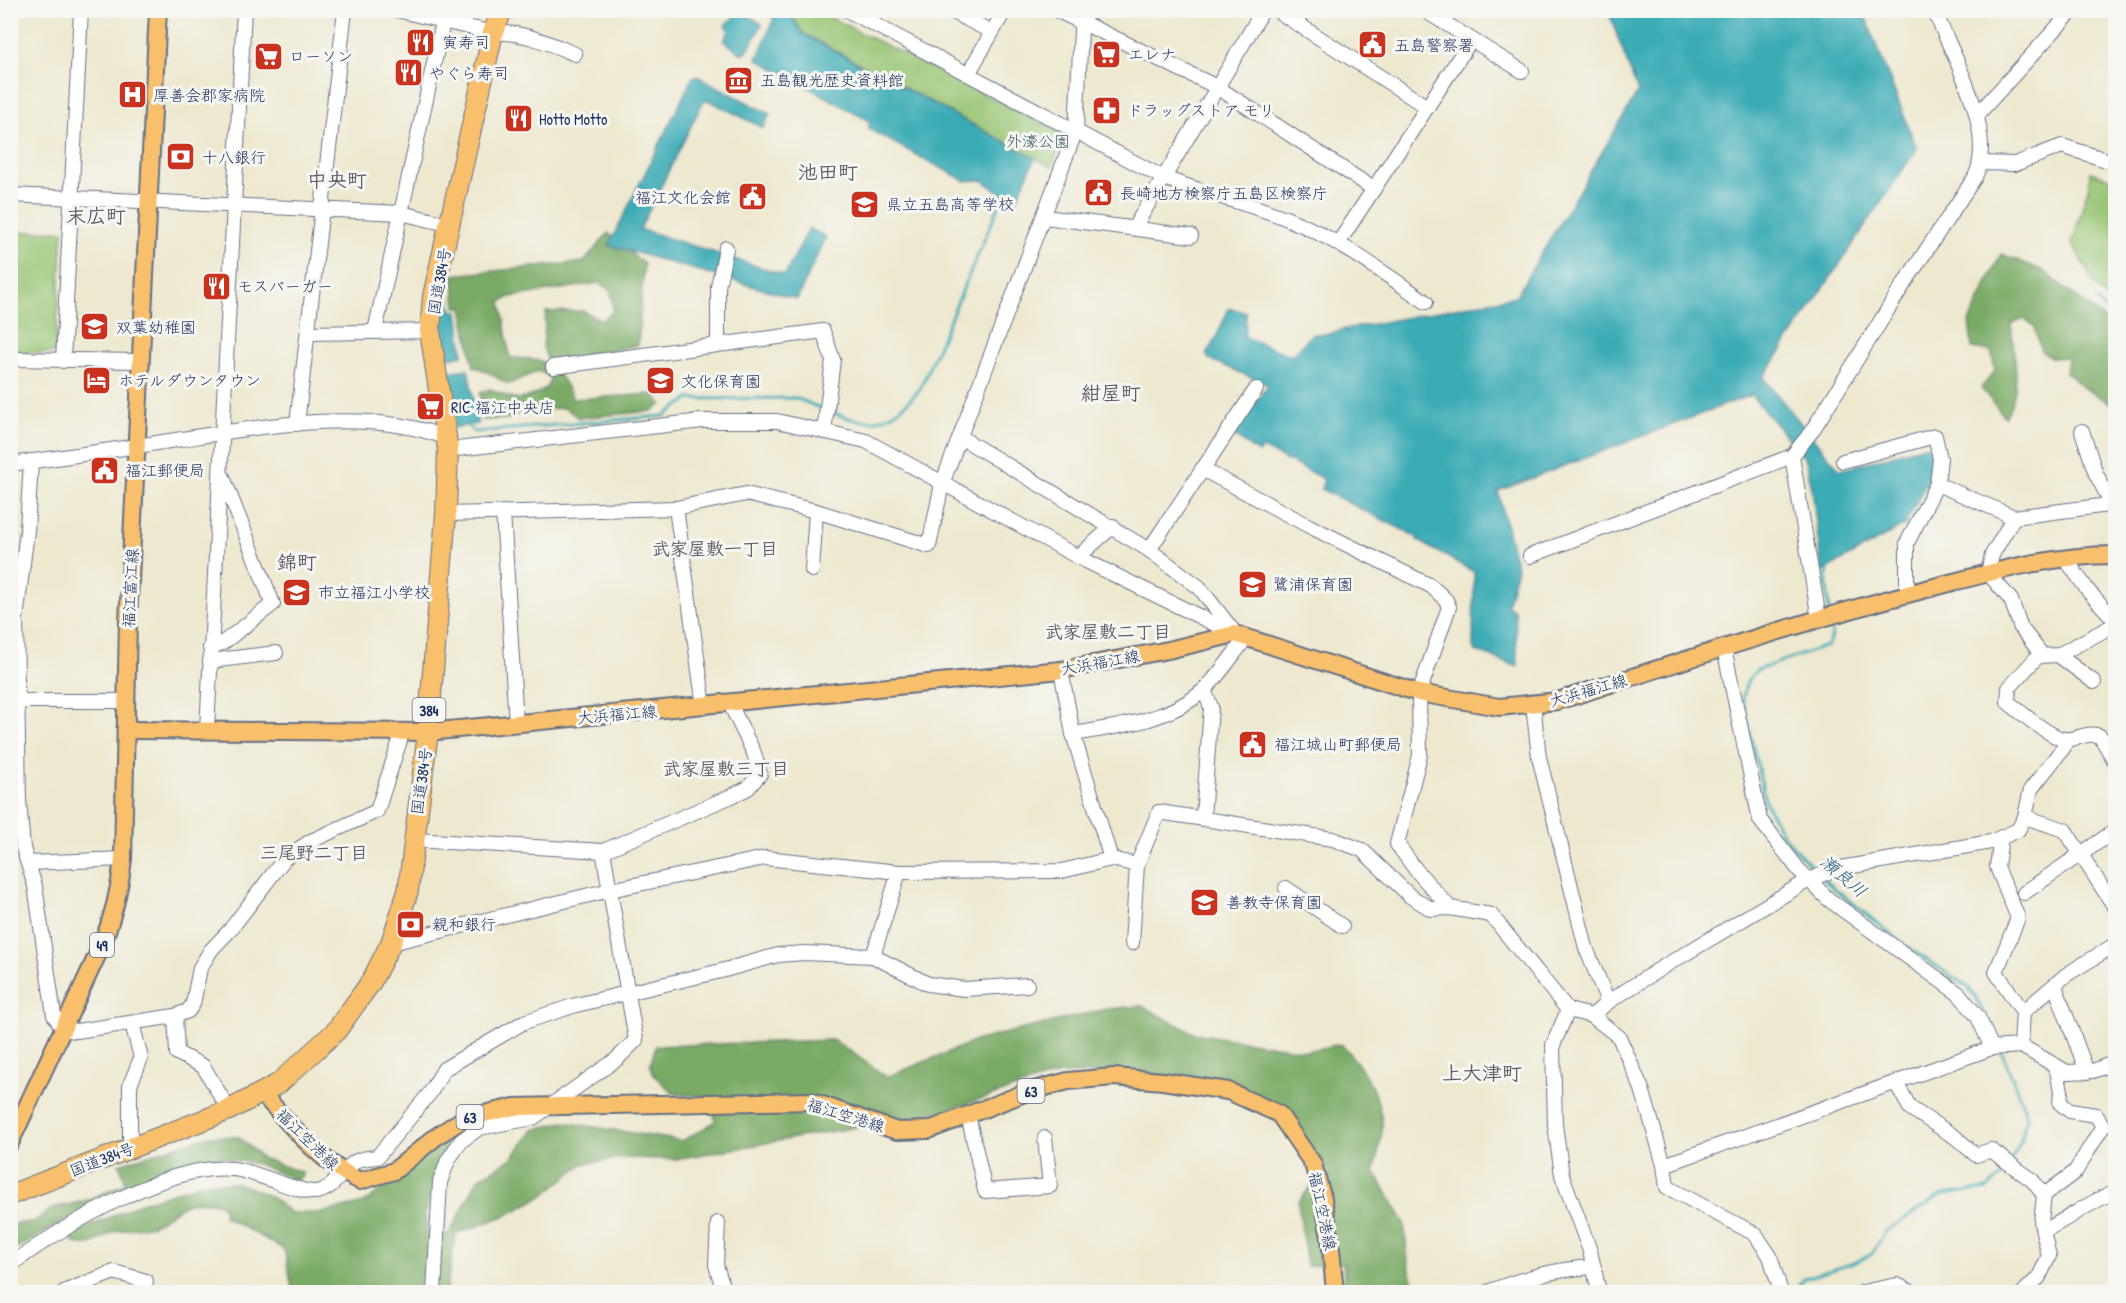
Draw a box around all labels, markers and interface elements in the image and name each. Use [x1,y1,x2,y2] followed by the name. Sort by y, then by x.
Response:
[405,26,437,58] restaurant icon: 寅寿司
[1357,29,1389,61] public building icon: 五島警察署
[442,31,490,53] place label: 寅寿司
[1394,34,1474,56] place label: 五島警察署
[1091,38,1123,70] supermarket icon: エレナ
[252,40,284,72] supermarket icon: ローソン
[1128,43,1176,65] place label: エレナ
[289,45,353,67] place label: ローソン
[392,57,424,89] restaurant icon: やぐら寿司
[429,62,509,84] place label: やぐら寿司
[723,64,755,96] museum icon: 五島観光歴史資料館
[760,69,904,91] place label: 五島観光歴史資料館
[116,79,148,111] hospital icon: 厚善会郡家病院
[153,84,265,106] place label: 厚善会郡家病院
[1090,94,1122,126] pharmacy icon: ドラッグストア モリ
[1127,99,1275,121] place label: ドラッグストア モリ
[502,103,534,135] restaurant icon: Hotto Motto
[539,108,608,130] place label: Hotto Motto
[1006,130,1070,152] park label: 外濠公園
[165,141,197,173] bank icon: 十八銀行
[202,146,266,168] place label: 十八銀行
[798,158,858,185] district label: 池田町
[307,166,367,193] district label: 中央町
[1083,177,1115,209] public building icon: 長崎地方検察庁五島区検察庁
[736,181,768,213] public building icon: 福江文化会館
[1120,182,1328,204] place label: 長崎地方検察庁五島区検察庁
[635,186,731,208] place label: 福江文化会館
[849,188,881,220] school or university icon: 県立五島高等学校
[886,193,1014,215] place label: 県立五島高等学校
[66,202,126,229] district label: 末広町
[422,246,456,316] street label: 国道384号
[200,270,232,302] restaurant icon: モスバーガー
[237,275,333,297] place label: モスバーガー
[79,311,111,343] school or university icon: 双葉幼稚園
[116,316,196,338] place label: 双葉幼稚園
[81,364,113,396] hotel icon: ホテルダウンタウン
[644,365,676,397] school or university icon: 文化保育園
[118,369,261,391] place label: ホテルダウンタウン
[681,370,761,392] place label: 文化保育園
[1081,379,1141,406] district label: 紺屋町
[414,391,446,423] supermarket icon: RIC 福江中央店
[451,396,554,418] place label: RIC 福江中央店
[88,454,120,486] public building icon: 福江郵便局
[125,459,205,481] place label: 福江郵便局
[652,536,778,561] district label: 武家屋敷一丁目
[117,547,143,629] street label: 福江富江線
[277,548,317,575] district label: 錦町
[1236,568,1268,600] school or university icon: 鷺浦保育園
[1273,573,1353,595] place label: 鷺浦保育園
[281,576,313,608] school or university icon: 市立福江小学校
[318,581,430,603] place label: 市立福江小学校
[1045,619,1171,644] district label: 武家屋敷二丁目
[1059,644,1141,680] street label: 大浜福江線
[1547,668,1629,712] street label: 大浜福江線
[412,698,446,722] road number: 384
[576,700,658,728] street label: 大浜福江線
[1237,728,1269,760] public building icon: 福江城山町郵便局
[1274,733,1402,755] place label: 福江城山町郵便局
[405,746,437,816] street label: 国道384号
[663,756,789,781] district label: 武家屋敷三丁目
[260,840,368,865] district label: 三尾野二丁目
[1815,849,1873,903] water label: 瀬良川
[1189,886,1221,918] school or university icon: 善教寺保育園
[1226,891,1322,913] place label: 善教寺保育園
[395,908,427,940] bank icon: 親和銀行
[432,913,496,935] place label: 親和銀行
[90,933,114,957] road number: 49
[1442,1059,1522,1086] district label: 上大津町
[1018,1079,1044,1103] road number: 63
[805,1093,887,1137] street label: 福江空港線
[272,1103,344,1175] street label: 福江空港線
[456,1105,484,1129] road number: 63
[66,1137,138,1181] street label: 国道384号
[1304,1170,1342,1252] street label: 福江空港線

